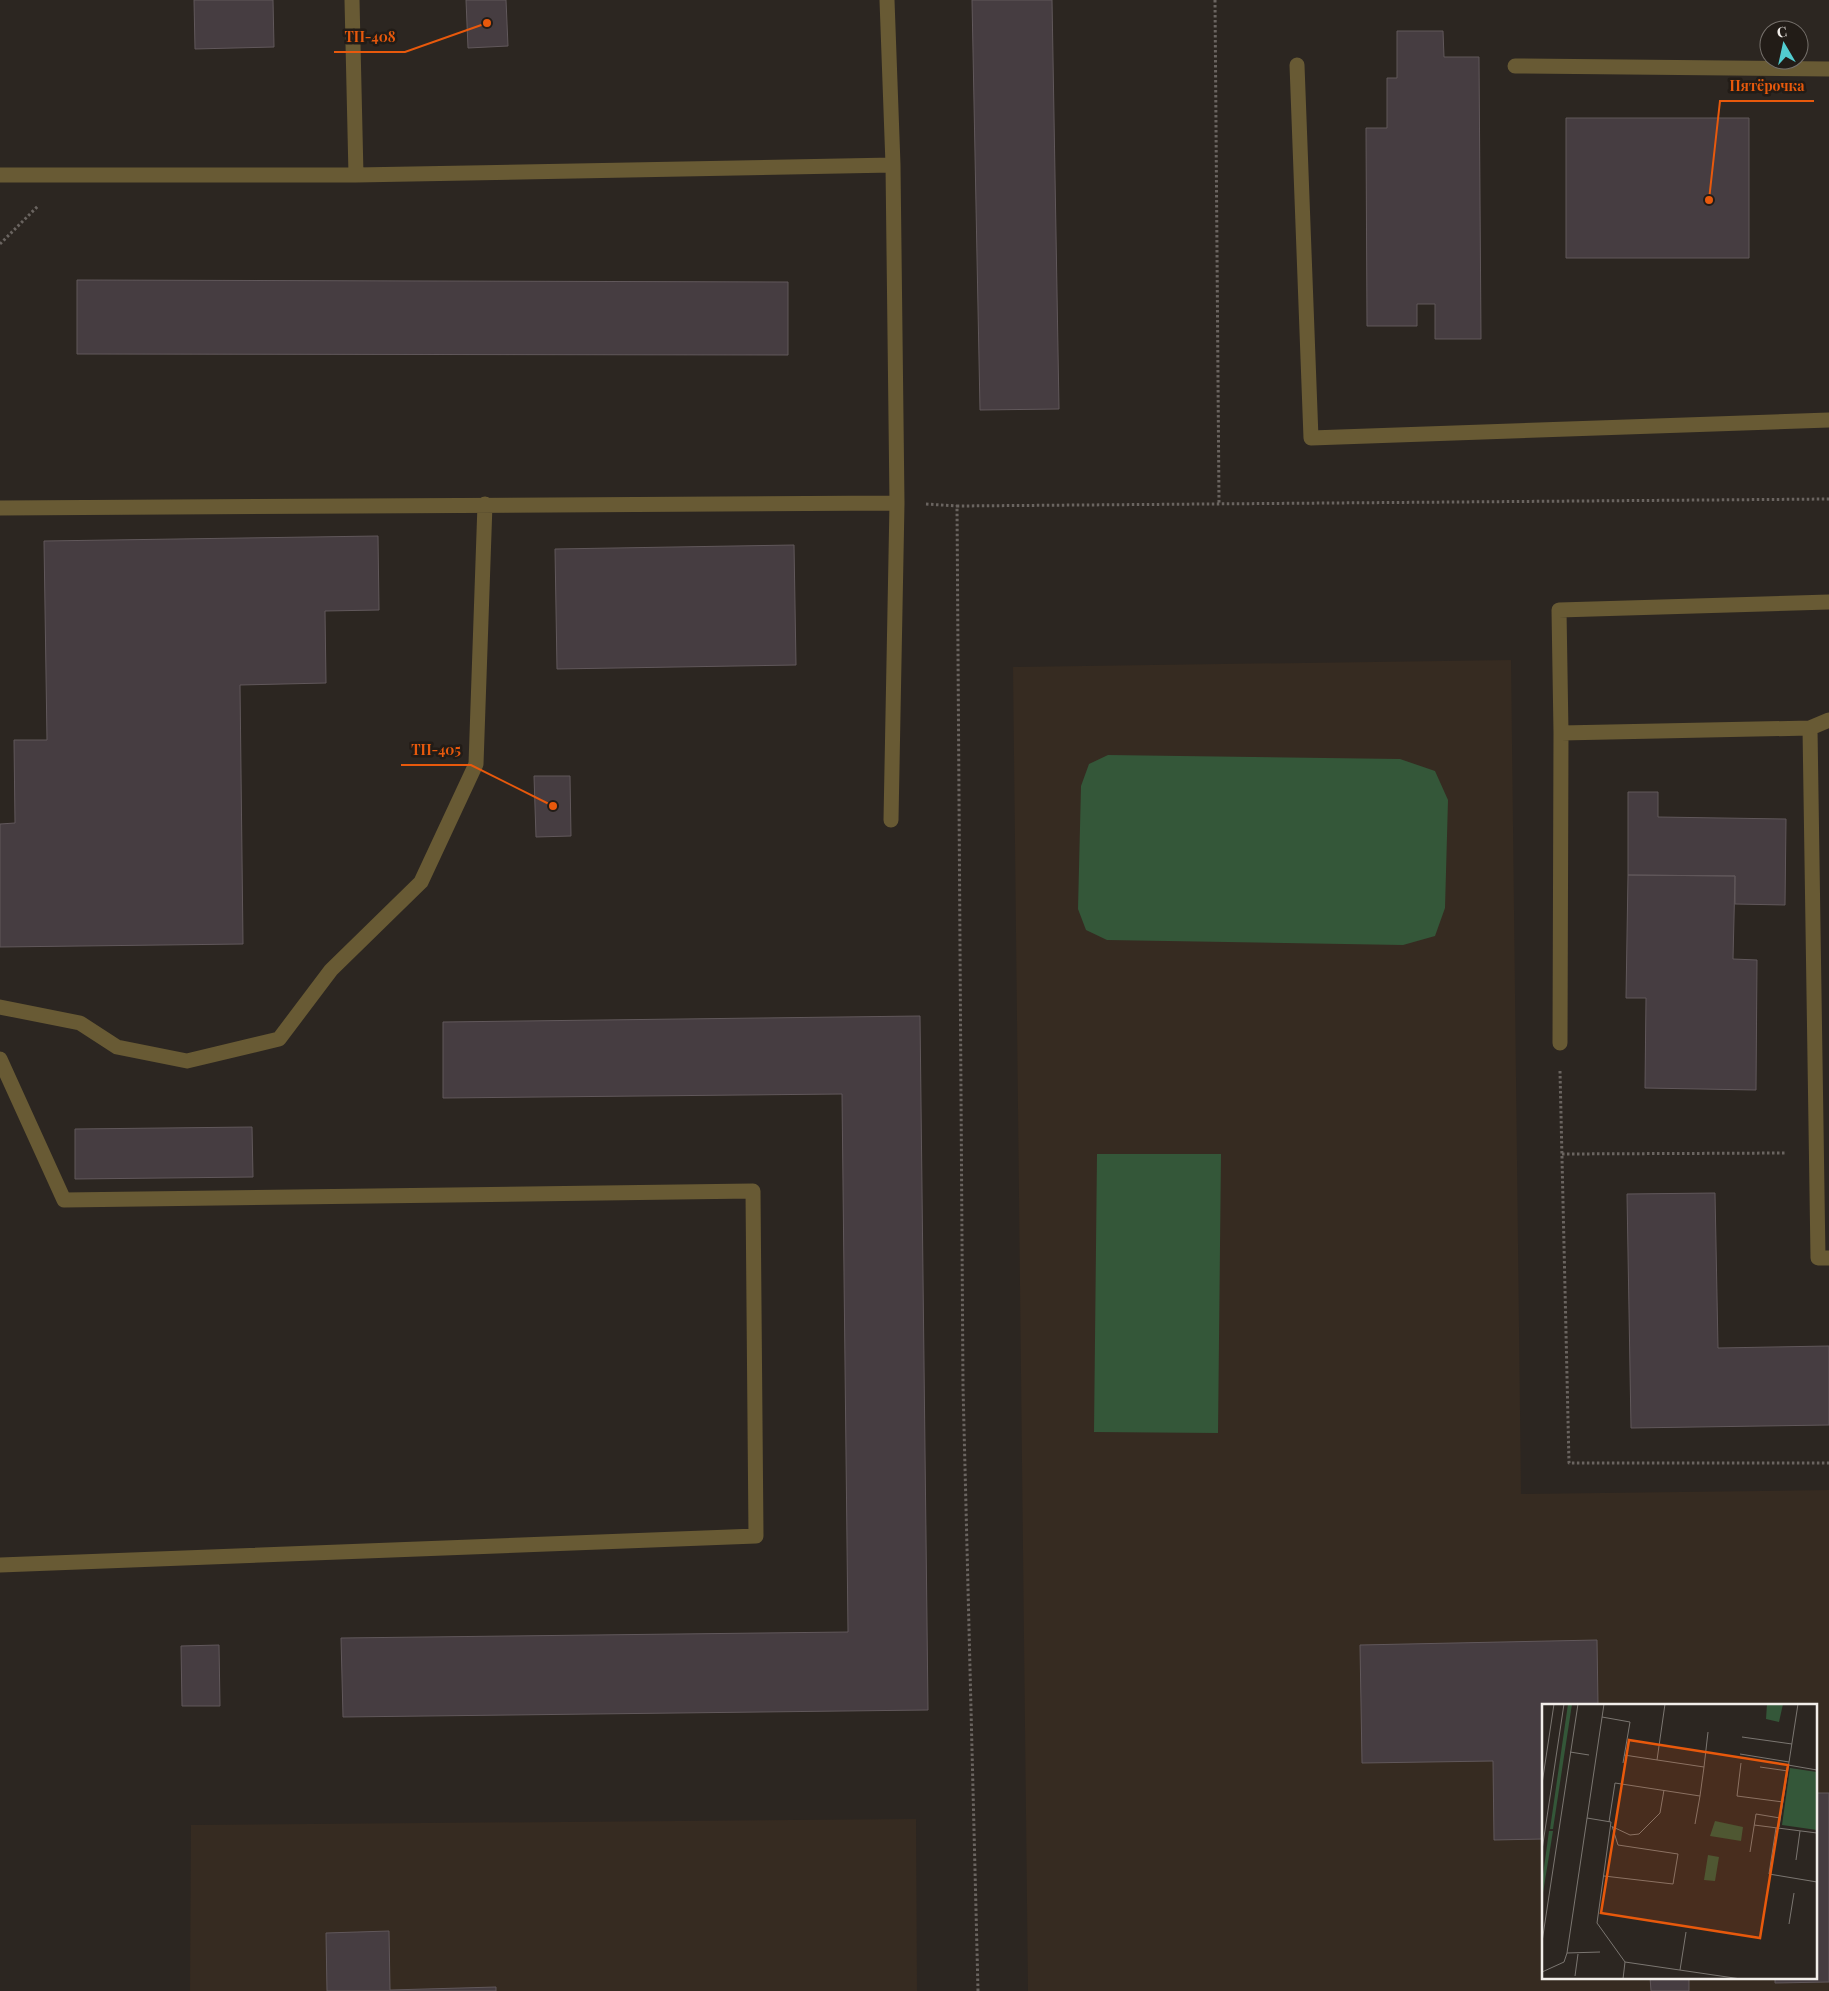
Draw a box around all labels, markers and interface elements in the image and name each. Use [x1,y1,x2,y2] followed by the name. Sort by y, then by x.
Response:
[1759,20,1809,70] north arrow
[1776,21,1788,42] text: С
[334,23,405,52] callout: ТП-408
[344,27,396,46] text: ТП-408
[1720,72,1814,101] callout: Пятёрочка
[1730,76,1805,95] text: Пятёрочка
[401,736,471,765] callout: ТП-405
[411,740,461,759] text: ТП-405
[1542,1704,1816,1978] inset map

